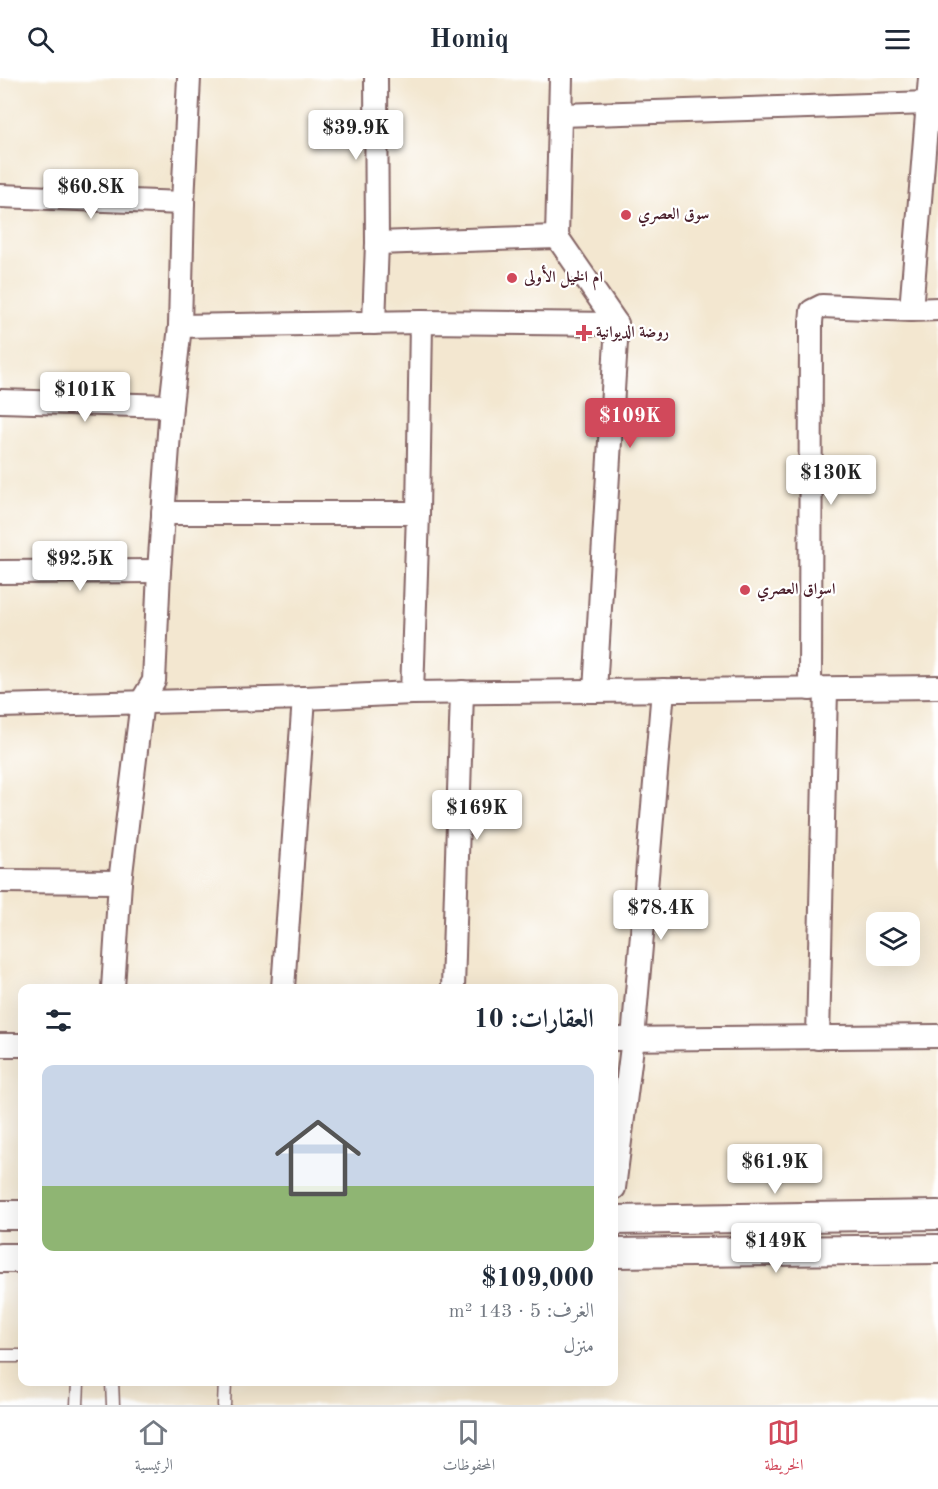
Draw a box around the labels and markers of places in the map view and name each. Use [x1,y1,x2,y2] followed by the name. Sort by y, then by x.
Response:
[307,110,405,161] pin: $39.9K
[42,169,140,220] pin: $60.8K
[638,206,709,227] place label: سوق العصري
[619,208,633,222] marker: سوق العصري
[523,265,603,291] place label: ام الخيل الأولى
[505,271,519,285] marker: ام الخيل الأولى
[596,325,670,342] place label: روضة الديوانية
[577,326,591,340] marker: روضة الديوانية
[43,372,127,423] pin: $101K
[588,398,672,449] pin: $109K
[789,455,873,506] pin: $130K
[31,541,129,592] pin: $92.5K
[757,581,835,602] place label: اسواق العصري
[738,583,752,597] marker: اسواق العصري
[435,790,519,841] pin: $169K
[612,890,710,941] pin: $78.4K
[726,1144,824,1195] pin: $61.9K
[734,1223,818,1274] pin: $149K

